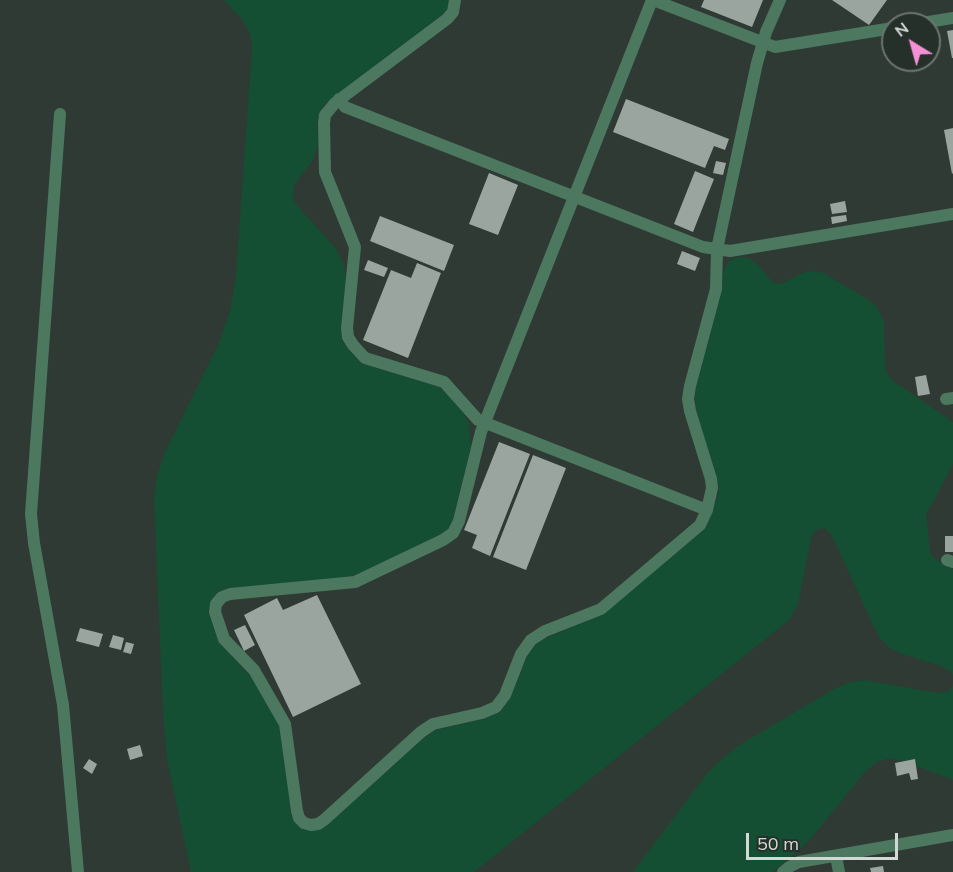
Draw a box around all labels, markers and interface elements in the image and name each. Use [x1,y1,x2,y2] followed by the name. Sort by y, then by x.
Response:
[881,12,941,72] north arrow
[891,18,912,41] text: N
[749,821,900,859] scale bar
[757,832,799,855] text: 50 m

